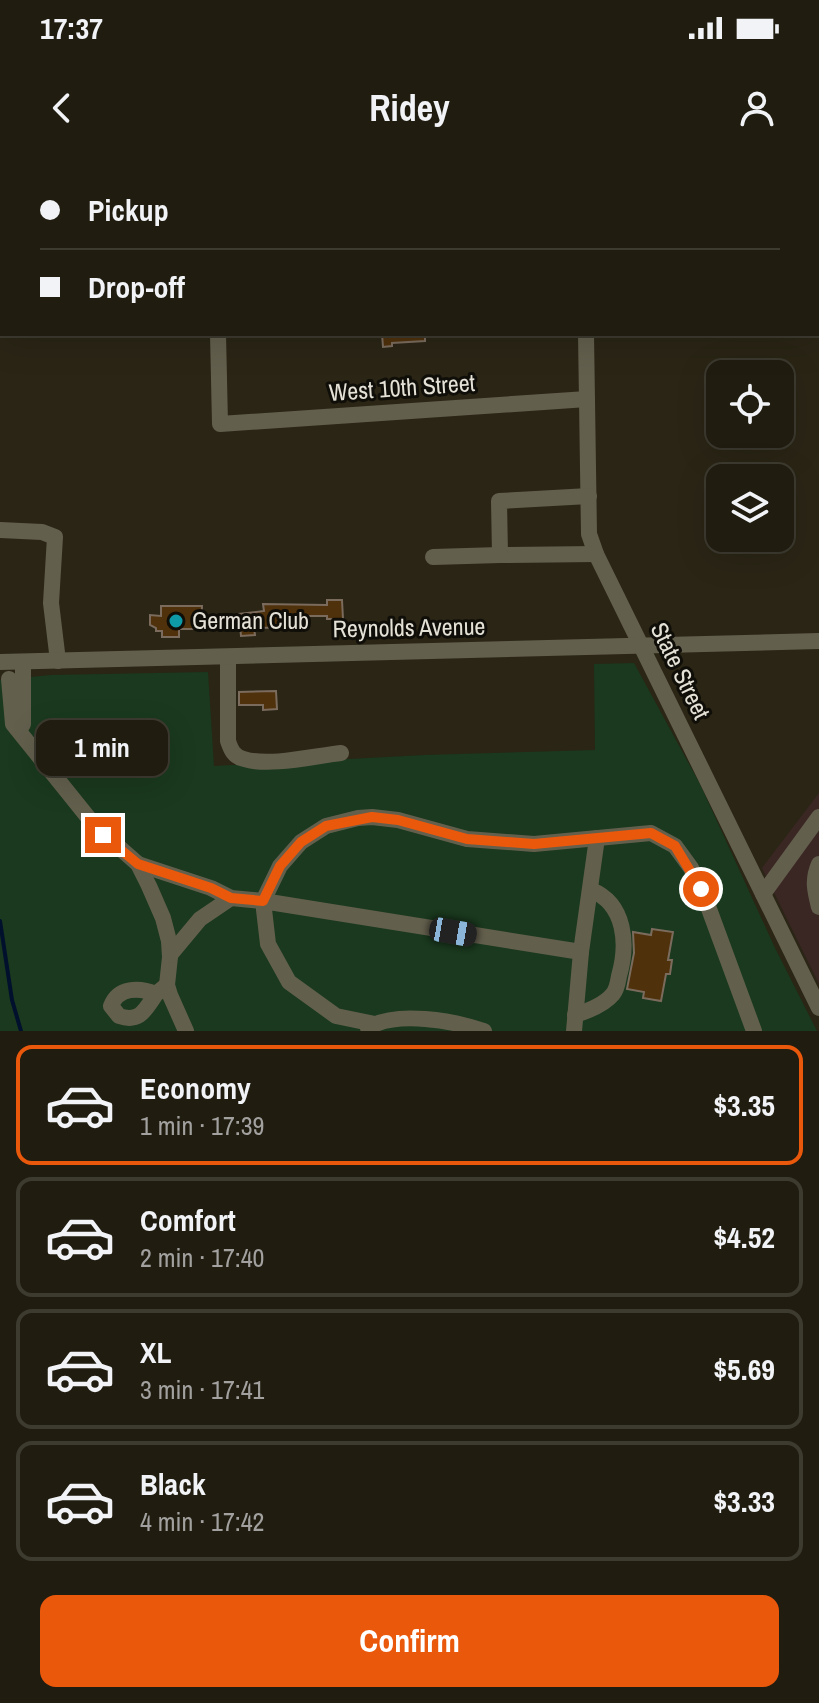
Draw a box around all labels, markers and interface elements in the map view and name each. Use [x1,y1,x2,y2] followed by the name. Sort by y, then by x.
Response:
[40,8,103,48] text: 17:37
[369,84,450,132] text: Ridey
[40,86,84,130] icon: back
[735,86,779,130] icon: person
[88,190,169,230] text: Pickup
[88,267,185,307] text: Drop-off
[706,360,794,552] map controls
[706,360,794,448] button: locate
[328,366,477,408] street label: West 10th Street
[706,464,794,552] button: layers
[192,604,309,636] place label: German Club
[332,610,486,644] street label: Reynolds Avenue
[167,612,185,630] marker: German Club
[644,617,718,725] street label: State Street
[37,719,169,775] callout: 1 min
[74,730,130,765] text: 1 min
[85,817,121,853] route end
[683,871,719,907] route start
[427,916,479,948] car
[140,1068,251,1108] text: Economy
[44,1069,116,1141] icon: car
[713,1085,775,1125] text: $3.35
[140,1108,264,1143] text: 1 min · 17:39
[140,1200,236,1240] text: Comfort
[44,1201,116,1273] icon: car
[713,1217,775,1257] text: $4.52
[140,1240,264,1275] text: 2 min · 17:40
[140,1332,171,1372] text: XL
[44,1333,116,1405] icon: car
[713,1349,775,1389] text: $5.69
[140,1372,264,1407] text: 3 min · 17:41
[140,1464,206,1504] text: Black
[44,1465,116,1537] icon: car
[713,1481,775,1521] text: $3.33
[140,1504,264,1539] text: 4 min · 17:42
[40,1595,779,1687] button: Confirm

